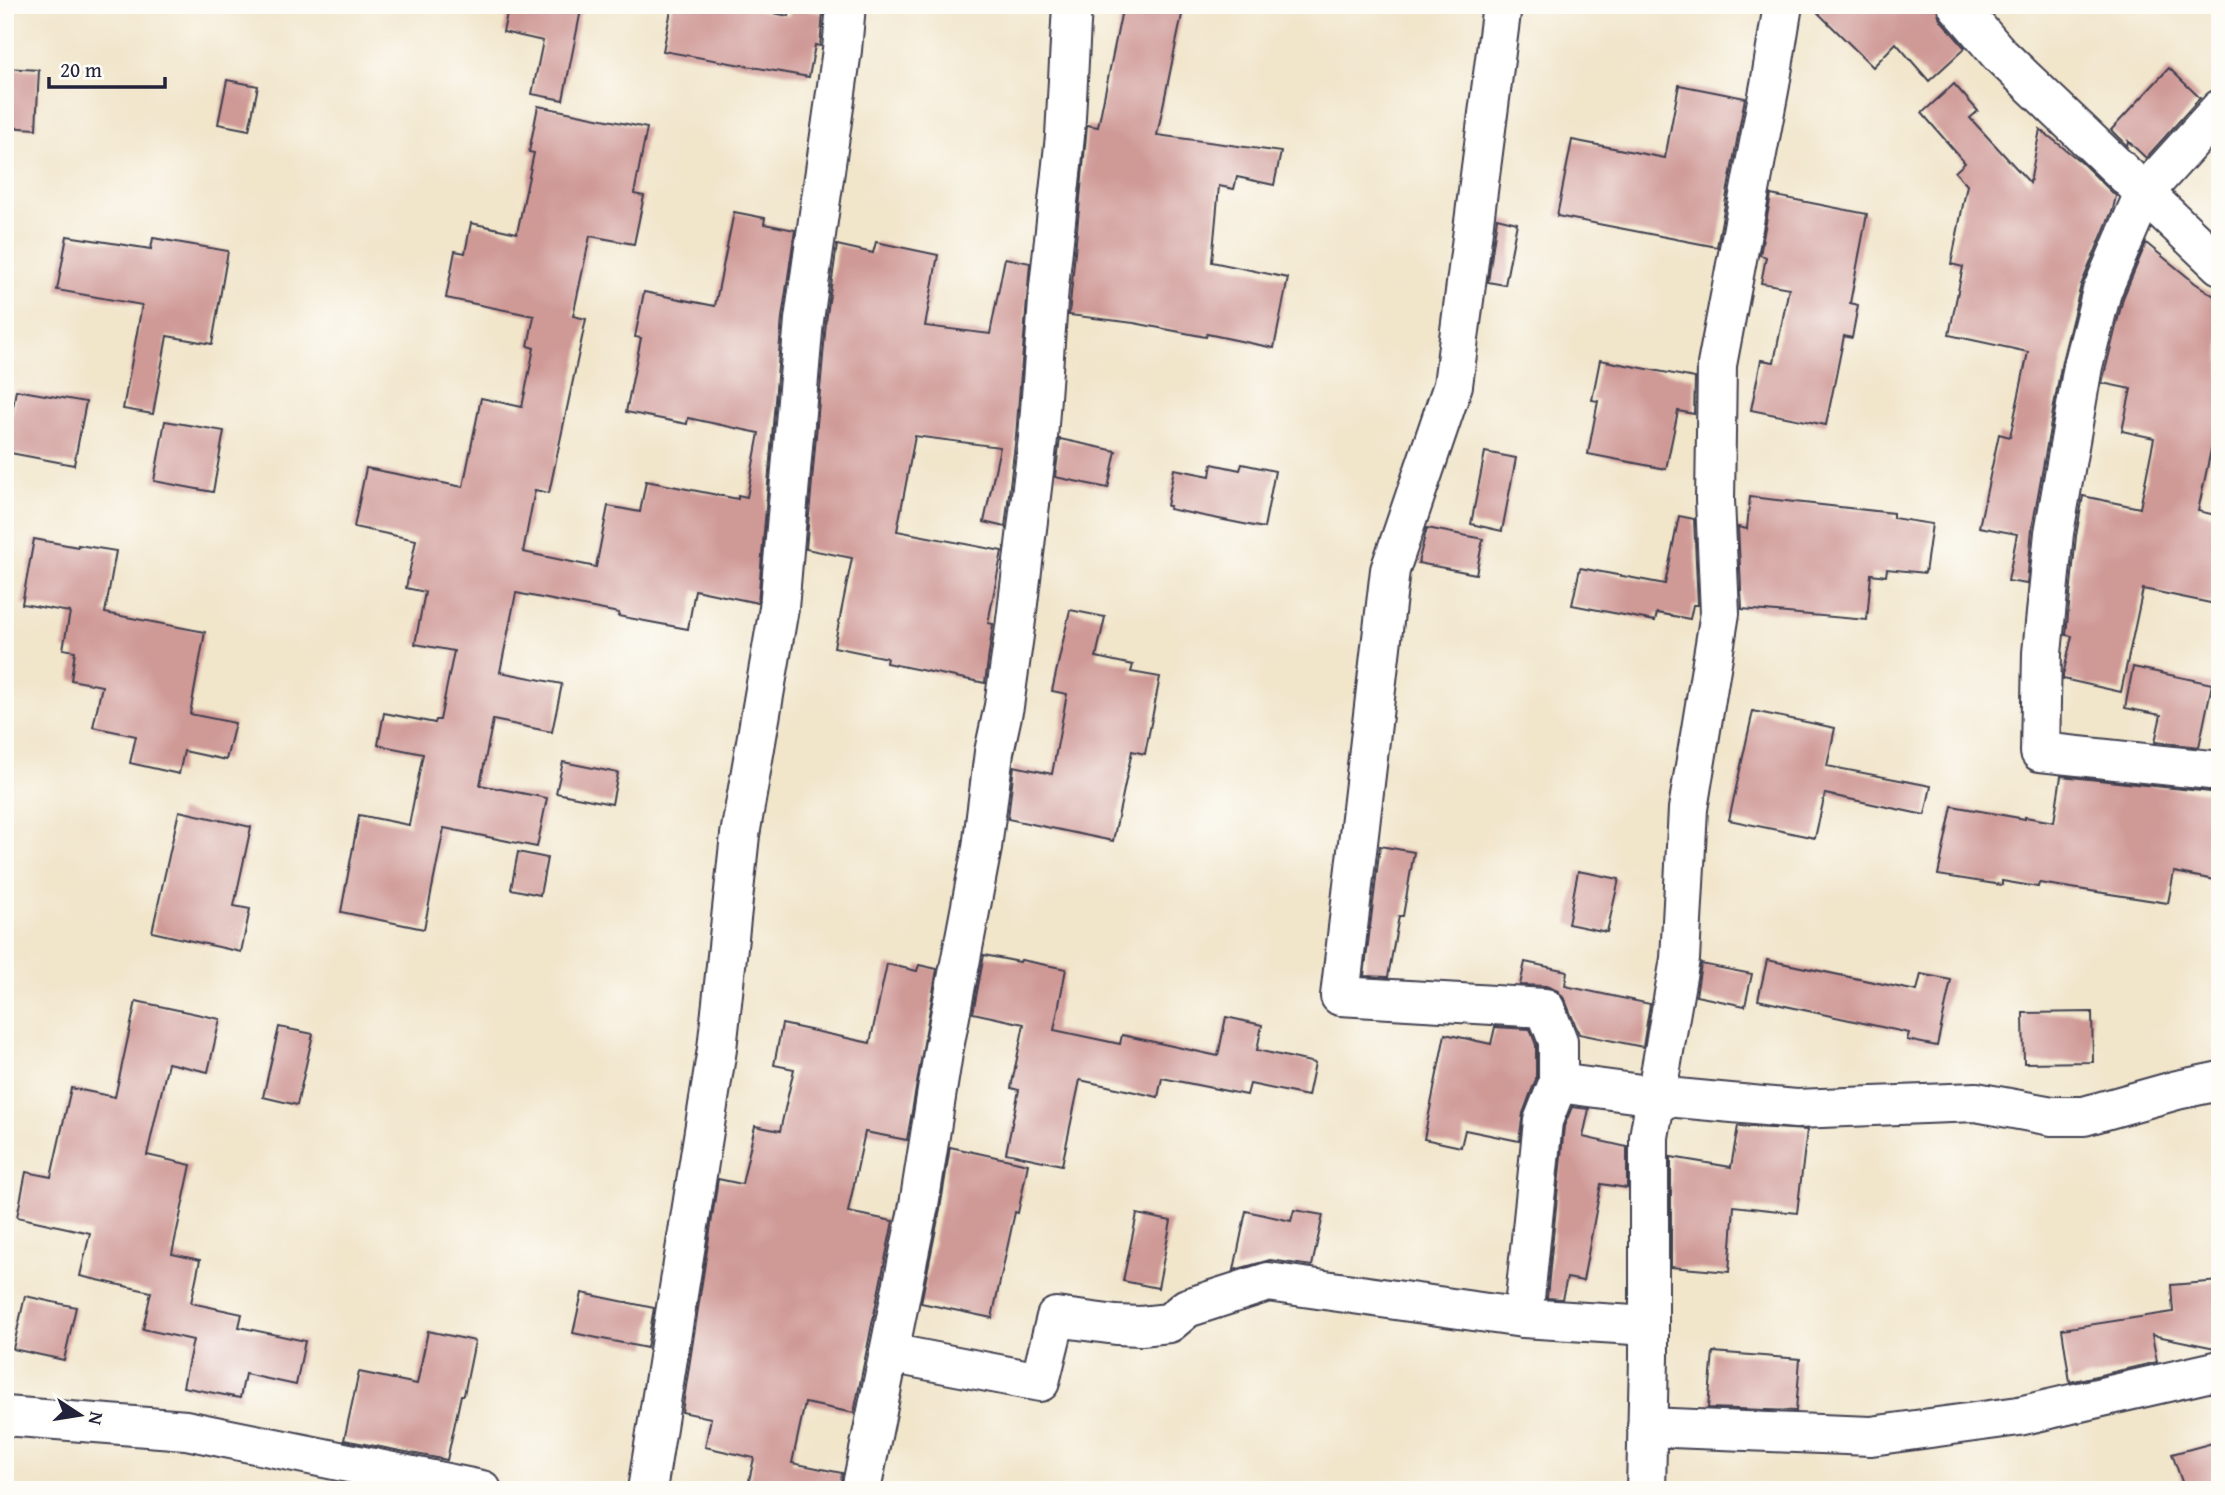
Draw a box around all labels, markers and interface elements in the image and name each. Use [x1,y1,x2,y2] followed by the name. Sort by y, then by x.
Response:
[49,46,164,90] scale bar
[60,54,102,85] text: 20 m
[46,1380,116,1450] north arrow
[82,1409,112,1428] text: N

